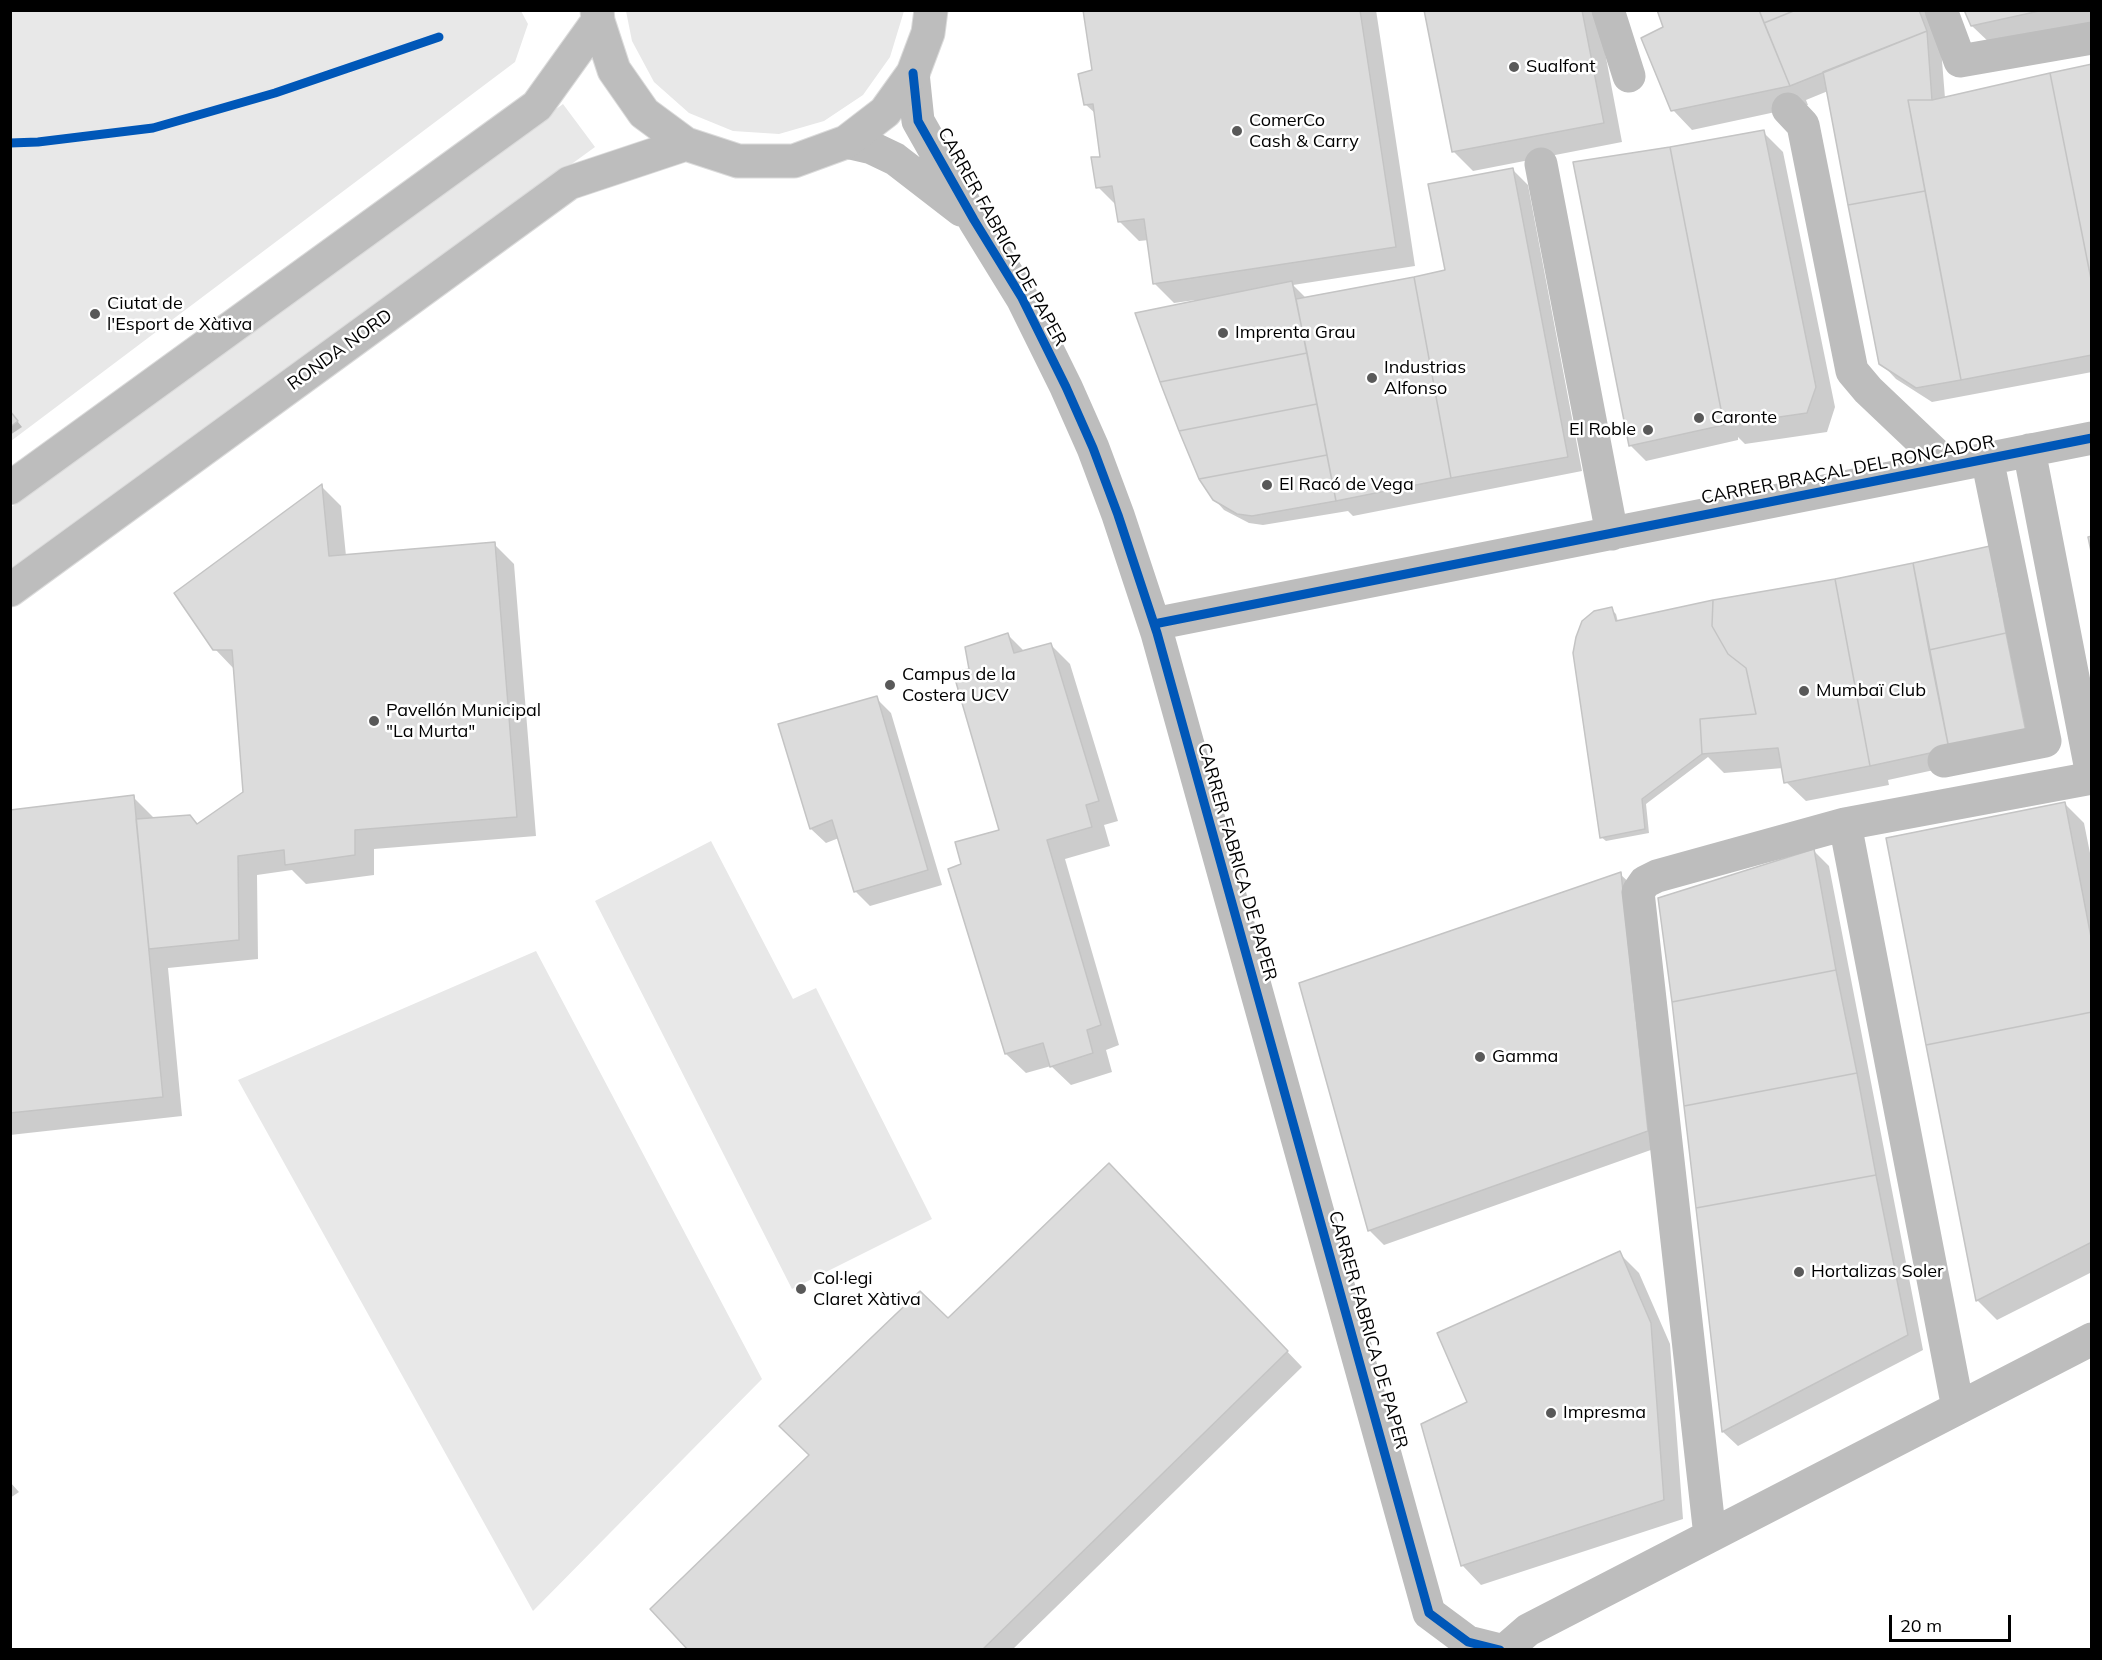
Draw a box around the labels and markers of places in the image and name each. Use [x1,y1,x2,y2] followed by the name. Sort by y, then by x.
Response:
[1526,56,1596,78] place label: Sualfont
[1507,60,1521,74] marker: Sualfont
[1249,110,1359,152] place label: ComerCo Cash & Carry
[1230,124,1244,138] marker: ComerCo Cash & Carry
[107,293,252,336] place label: Ciutat de l'Esport de Xàtiva
[88,307,102,321] marker: Ciutat de l'Esport de Xàtiva
[1235,322,1356,344] place label: Imprenta Grau
[1216,326,1230,340] marker: Imprenta Grau
[1384,357,1466,400] place label: Industrias Alfonso
[1365,371,1379,385] marker: Industrias Alfonso
[1711,407,1777,429] place label: Caronte
[1692,411,1706,425] marker: Caronte
[1569,419,1636,441] place label: El Roble
[1641,423,1655,437] marker: El Roble
[1279,474,1414,496] place label: El Racó de Vega
[1260,478,1274,492] marker: El Racó de Vega
[902,664,1016,706] place label: Campus de la Costera UCV
[883,678,897,692] marker: Campus de la Costera UCV
[1816,680,1926,702] place label: Mumbaï Club
[1797,684,1811,698] marker: Mumbaï Club
[386,700,541,742] place label: Pavellón Municipal "La Murta"
[367,714,381,728] marker: Pavellón Municipal "La Murta"
[1492,1046,1558,1068] place label: Gamma
[1473,1050,1487,1064] marker: Gamma
[1811,1261,1944,1283] place label: Hortalizas Soler
[1792,1265,1806,1279] marker: Hortalizas Soler
[813,1268,921,1310] place label: Col·legi Claret Xàtiva
[794,1282,808,1296] marker: Col·legi Claret Xàtiva
[1563,1402,1646,1424] place label: Impresma
[1544,1406,1558,1420] marker: Impresma

